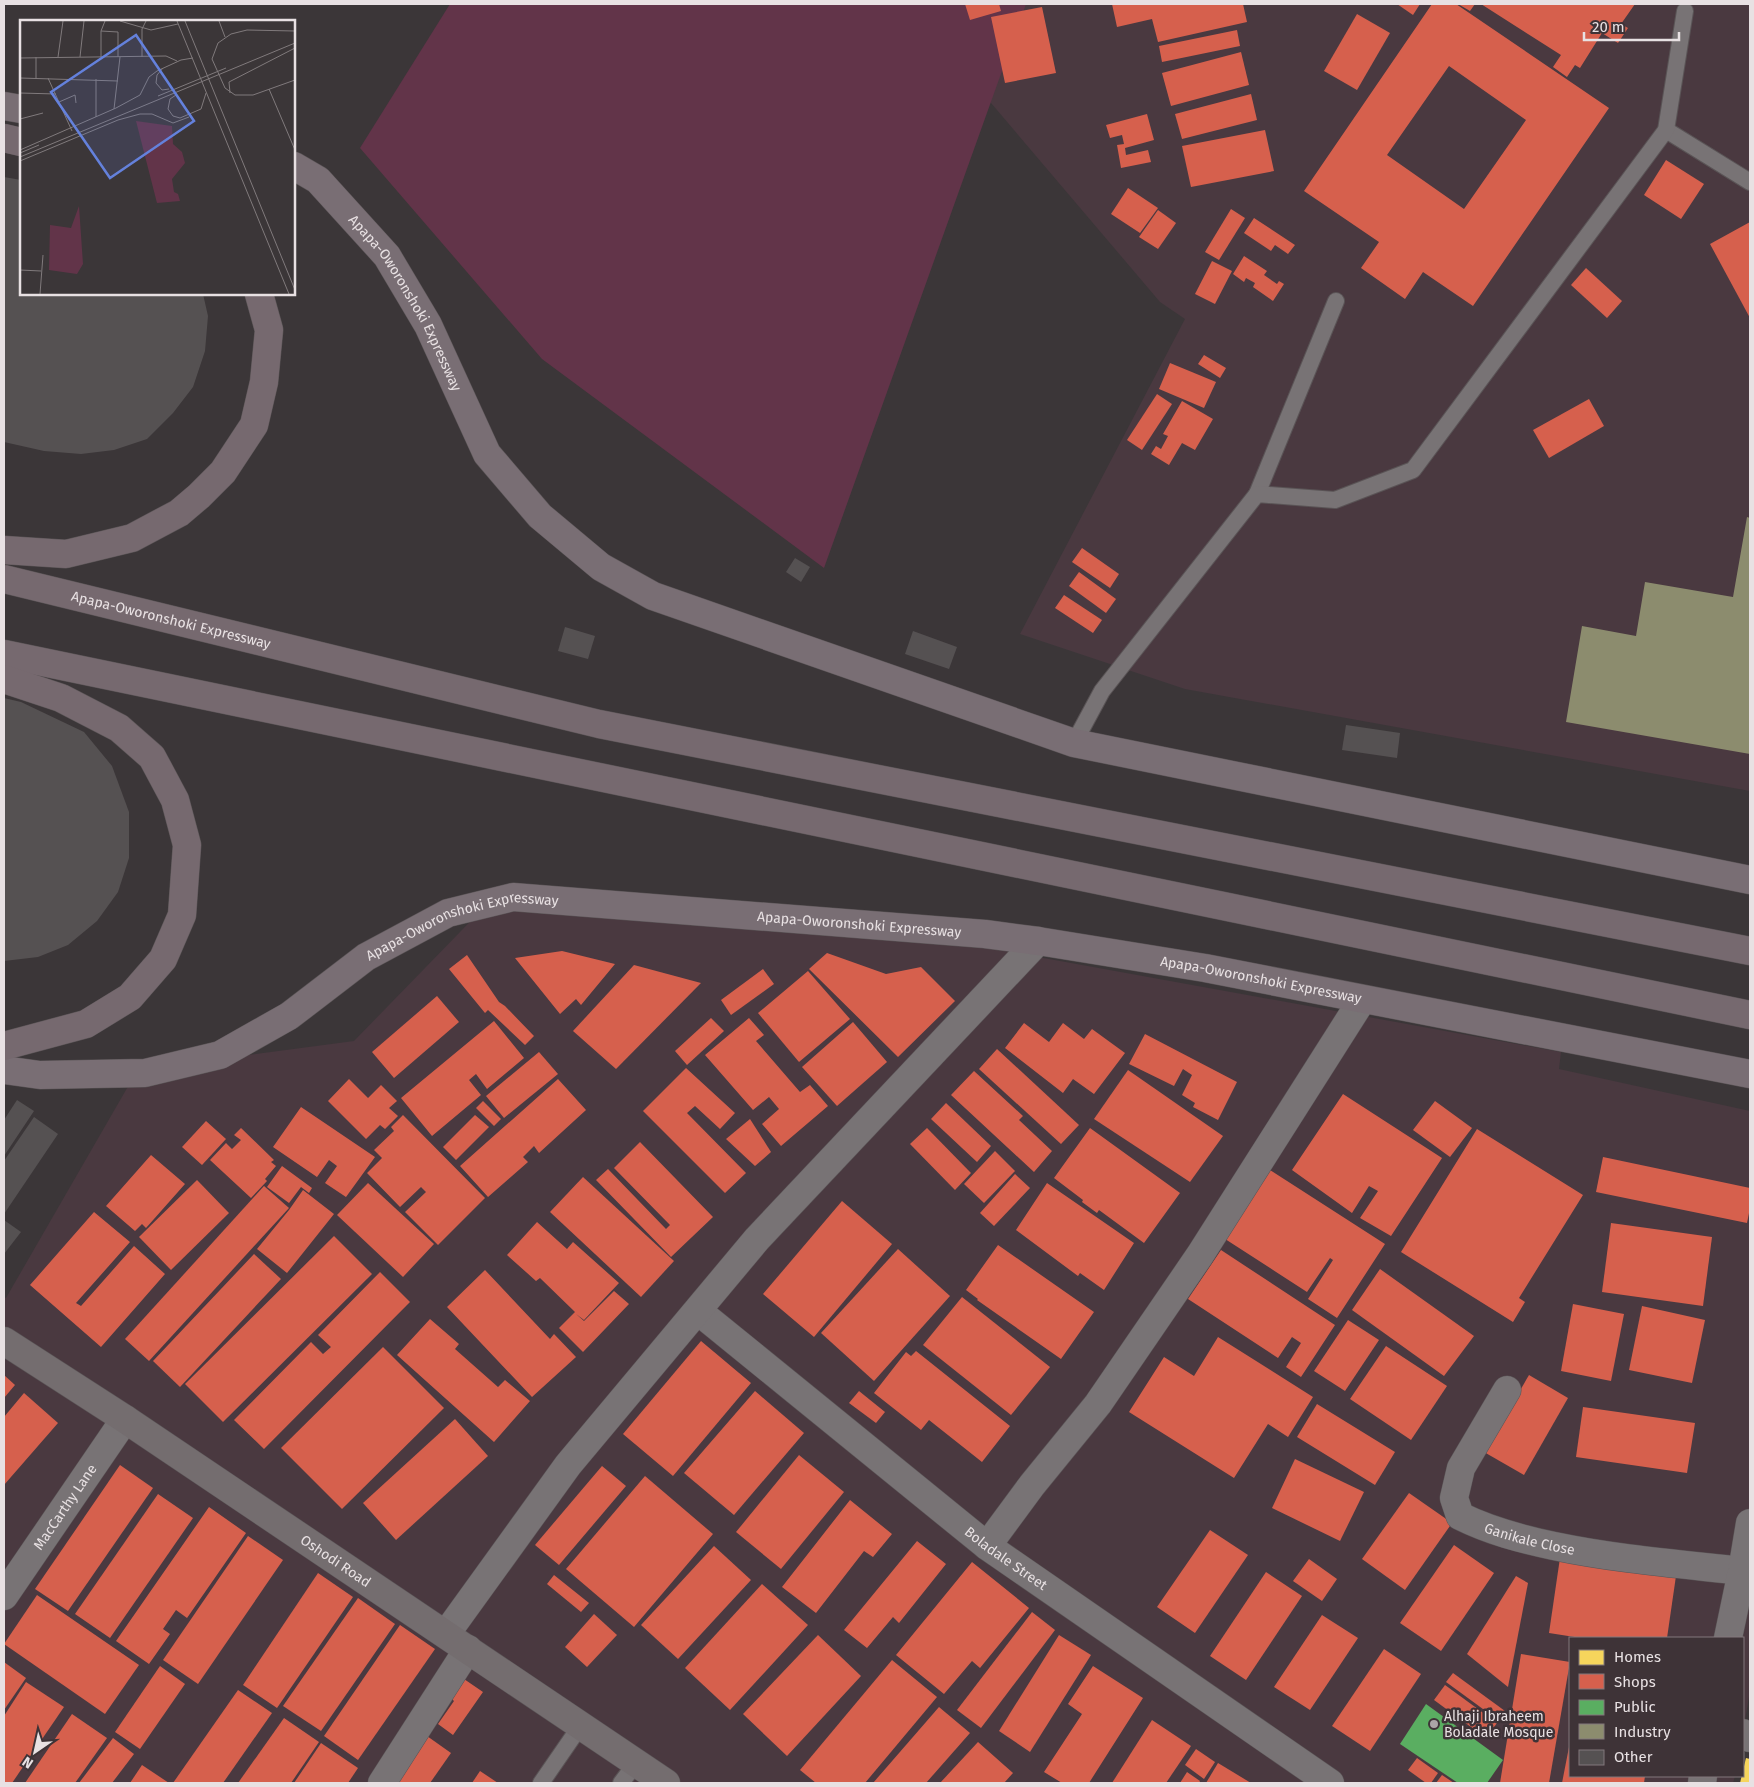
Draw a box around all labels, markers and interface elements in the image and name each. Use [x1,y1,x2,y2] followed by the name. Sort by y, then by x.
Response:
[1584,10,1679,42] scale bar
[1592,18,1625,36] text: 20 m
[20,20,295,295] inset map
[345,211,466,394] street label: Apapa-Oworonshoki Expressway
[70,587,273,652] street label: Apapa-Oworonshoki Expressway
[363,888,559,964] street label: Apapa-Oworonshoki Expressway
[757,908,962,941] street label: Apapa-Oworonshoki Expressway
[1159,952,1363,1007] street label: Apapa-Oworonshoki Expressway
[30,1461,100,1553] street label: MacCarthy Lane
[1482,1519,1576,1558] street label: Ganikale Close
[961,1523,1051,1594] street label: Boladale Street
[297,1531,374,1590] street label: Oshodi Road
[1569,1637,1744,1777] legend
[1614,1648,1661,1666] text: Homes
[1614,1673,1656,1691] text: Shops
[1614,1698,1656,1716] text: Public
[1444,1708,1553,1741] place label: Alhaji Ibraheem Boladale Mosque
[1428,1718,1440,1730] marker: Alhaji Ibraheem Boladale Mosque
[1614,1723,1671,1741] text: Industry
[10,1727,60,1777] north arrow
[1614,1748,1653,1766] text: Other
[19,1753,37,1772] text: N

